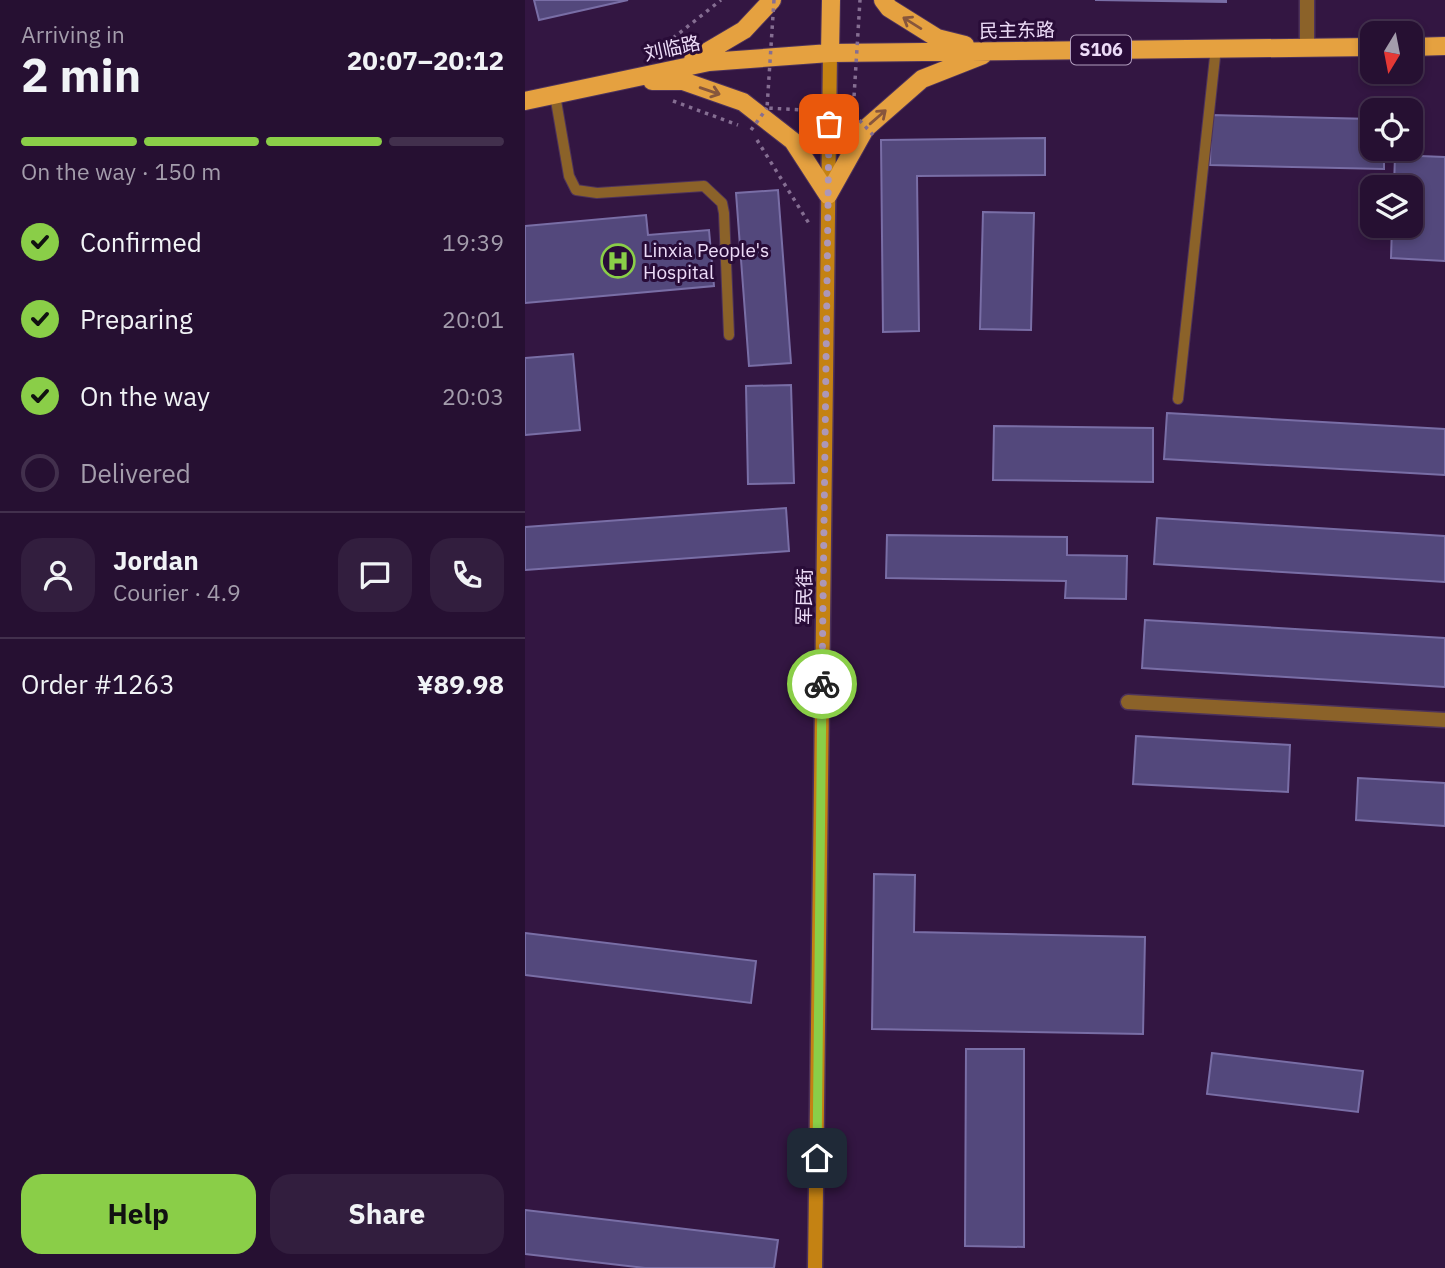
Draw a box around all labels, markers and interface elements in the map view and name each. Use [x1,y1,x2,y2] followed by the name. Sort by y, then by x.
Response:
[903,15,922,30] one-way arrow
[979,17,1055,43] street label: 民主东路
[21,19,125,49] text: Arriving in
[1360,21,1423,84] north arrow
[1360,21,1423,238] map controls
[642,30,702,66] street label: 刘临路
[1071,36,1131,64] road number: S106
[347,43,504,77] text: 20:07–20:12
[21,45,141,105] text: 2 min
[699,85,721,98] one-way arrow
[799,94,859,154] pin
[1360,98,1423,161] button: locate
[810,105,848,143] icon: bag
[869,109,887,125] one-way arrow
[21,156,221,186] text: On the way · 150 m
[1360,175,1423,238] button: layers
[21,223,59,261] icon: check
[80,225,202,259] text: Confirmed
[442,227,504,257] text: 19:39
[643,238,769,284] place label: Linxia People's Hospital
[599,242,637,280] hospital icon: Linxia People's Hospital
[21,300,59,338] icon: check
[80,302,193,336] text: Preparing
[442,304,504,334] text: 20:01
[21,377,59,415] icon: check
[80,379,210,413] text: On the way
[442,381,504,411] text: 20:03
[80,456,191,490] text: Delivered
[21,538,95,612] button: person
[338,538,412,612] button: chat
[430,538,504,612] button: phone
[113,543,199,577] text: Jordan
[792,568,816,626] street label: 军民街
[113,577,241,607] text: Courier · 4.9
[787,649,857,719] courier
[803,665,841,703] icon: bike
[21,667,175,701] text: Order #1263
[417,667,504,701] text: ¥89.98
[787,1128,847,1188] pin
[798,1139,836,1177] icon: home
[21,1174,256,1254] button: Help
[270,1174,504,1254] button: Share

